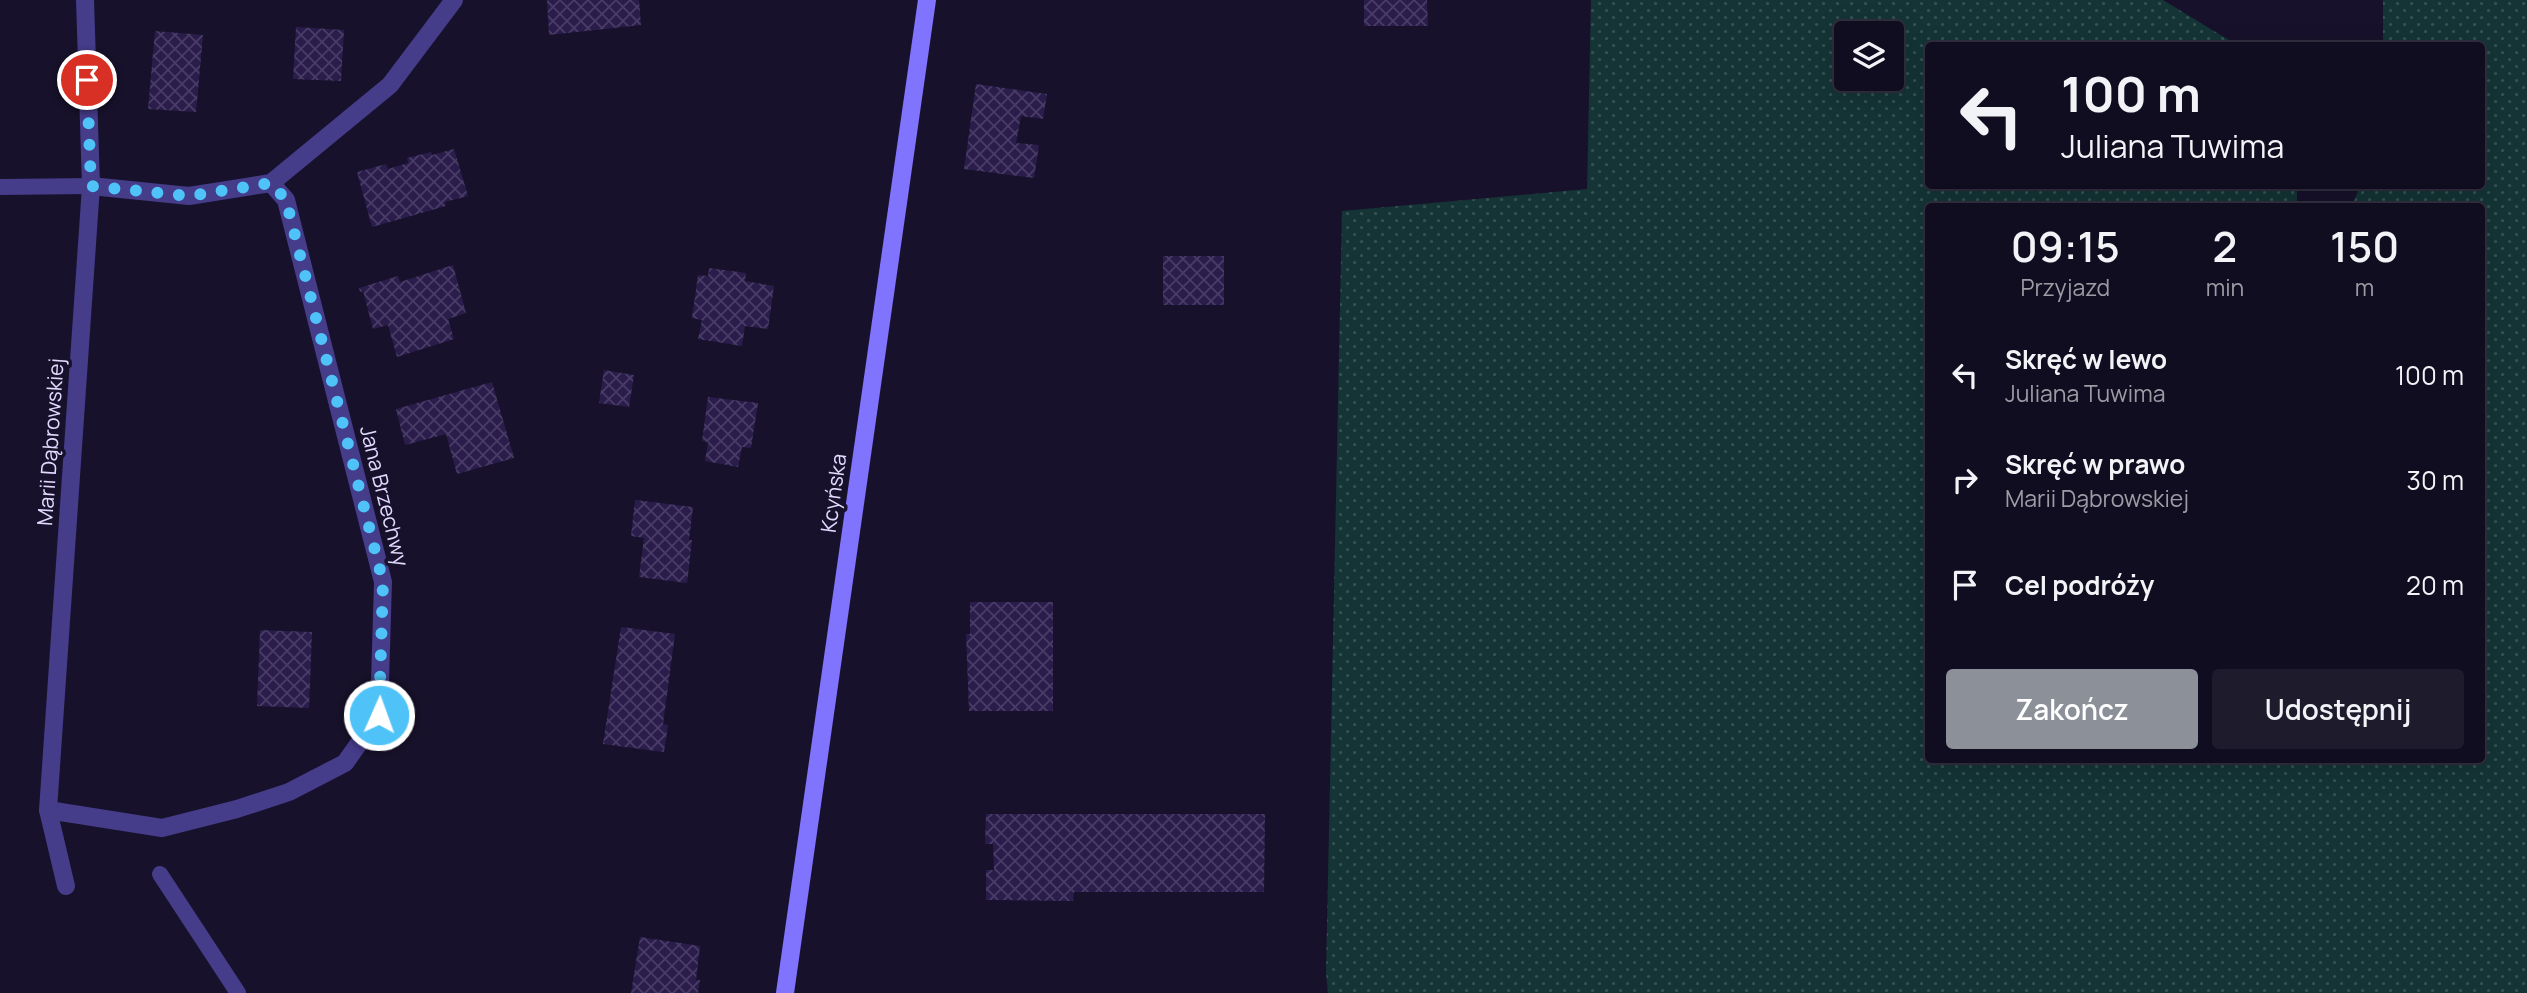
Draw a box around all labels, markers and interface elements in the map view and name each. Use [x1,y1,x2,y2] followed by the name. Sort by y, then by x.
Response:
[1834,21,1904,91] map controls
[1834,21,1904,91] button: layers
[57,50,117,110] pin
[2061,60,2201,127] text: 100 m
[68,61,106,99] icon: arrive
[1946,70,2037,161] icon: left
[2061,124,2284,168] text: Juliana Tuwima
[2011,217,2120,275] text: 09:15
[2213,217,2237,275] text: 2
[2330,217,2399,275] text: 150
[2021,271,2110,303] text: Przyjazd
[2206,271,2244,303] text: min
[2355,271,2374,303] text: m
[2005,341,2167,377] text: Skręć w lewo
[1946,356,1984,394] icon: left
[30,357,70,527] street label: Marii Dąbrowskiej
[2395,357,2464,393] text: 100 m
[2005,377,2165,409] text: Juliana Tuwima
[354,423,416,569] street label: Jana Brzechwy
[2005,446,2185,482] text: Skręć w prawo
[814,452,852,534] street label: Kcyńska
[1946,461,1984,499] icon: right
[2407,462,2464,498] text: 30 m
[2005,482,2189,514] text: Marii Dąbrowskiej
[1946,566,1984,604] icon: arrive
[2005,567,2154,603] text: Cel podróży
[2406,567,2464,603] text: 20 m
[1946,669,2198,749] button: Zakończ
[2212,669,2464,749] button: Udostępnij
[342,678,416,752] position arrow

